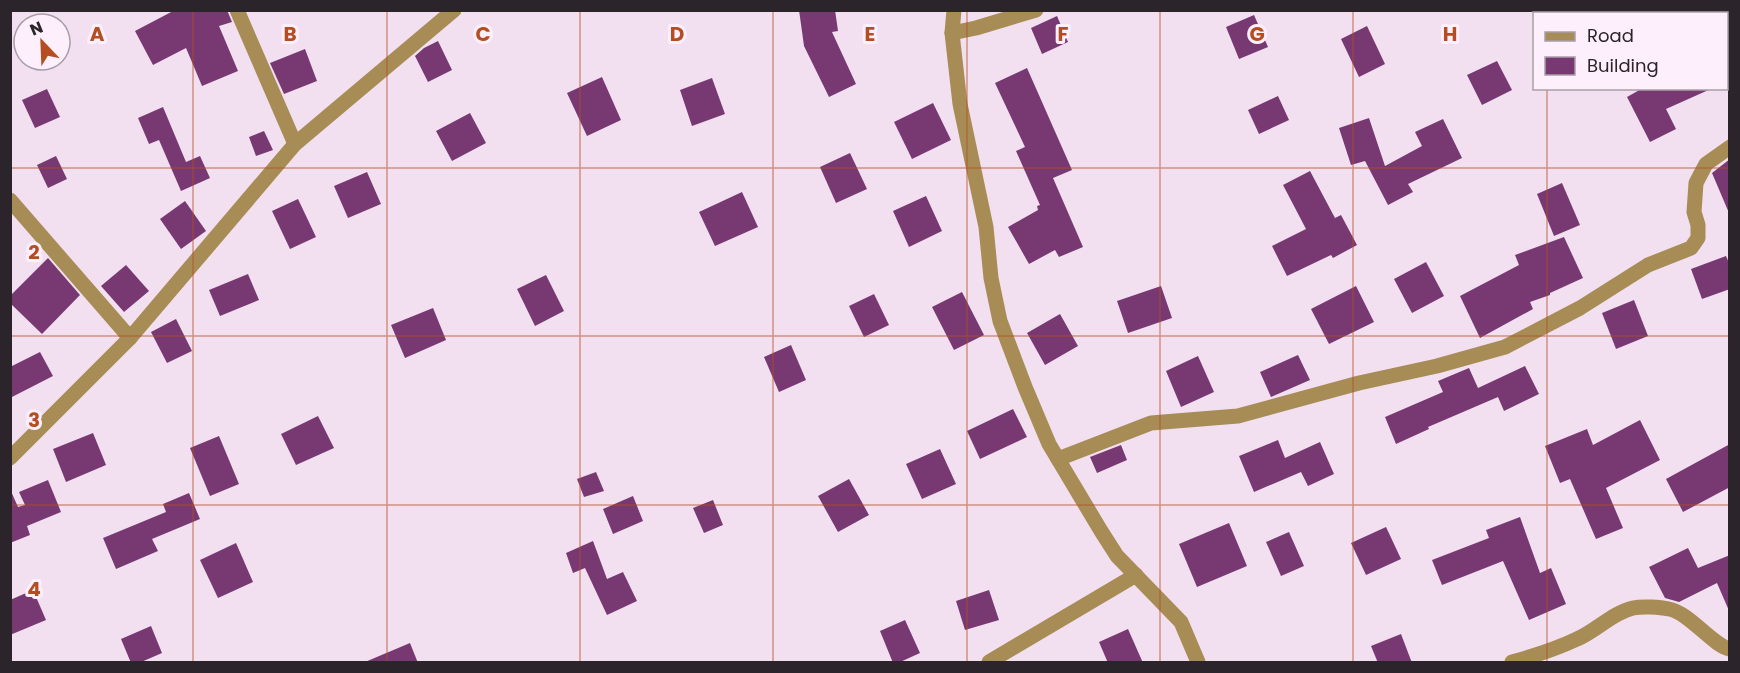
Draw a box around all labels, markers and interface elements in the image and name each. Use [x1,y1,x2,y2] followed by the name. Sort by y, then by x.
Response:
[12,12,72,72] north arrow
[1533,12,1728,90] legend
[26,16,46,42] text: N
[90,20,105,48] text: A
[283,20,297,48] text: B
[475,20,491,48] text: C
[670,20,684,48] text: D
[865,20,875,48] text: E
[1058,20,1069,48] text: F
[1249,20,1265,48] text: G
[1443,20,1457,48] text: H
[1587,23,1634,48] text: Road
[1587,53,1659,78] text: Building
[28,238,40,266] text: 2
[28,406,40,434] text: 3
[27,575,41,603] text: 4

